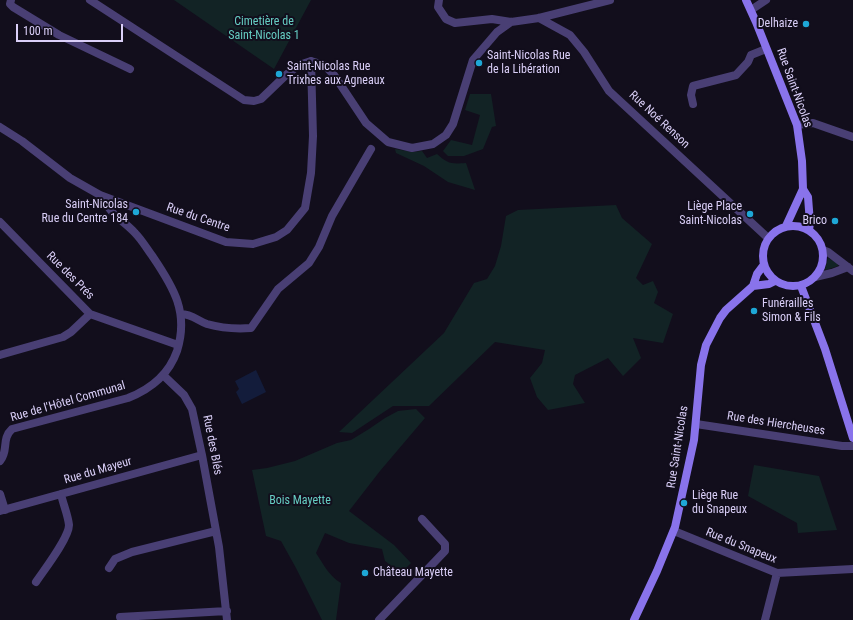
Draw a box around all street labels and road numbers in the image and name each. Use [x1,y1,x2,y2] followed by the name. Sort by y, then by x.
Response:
[773,46,815,130] street label: Rue Saint-Nicolas
[626,88,692,152] street label: Rue Noé Renson
[164,200,232,236] street label: Rue du Centre
[43,249,97,303] street label: Rue des Prés
[9,379,127,425] street label: Rue de l'Hôtel Communal
[664,405,692,489] street label: Rue Saint-Nicolas
[726,409,826,439] street label: Rue des Hiercheuses
[199,414,225,476] street label: Rue des Blés
[62,454,134,488] street label: Rue du Mayeur
[703,525,779,567] street label: Rue du Snapeux

